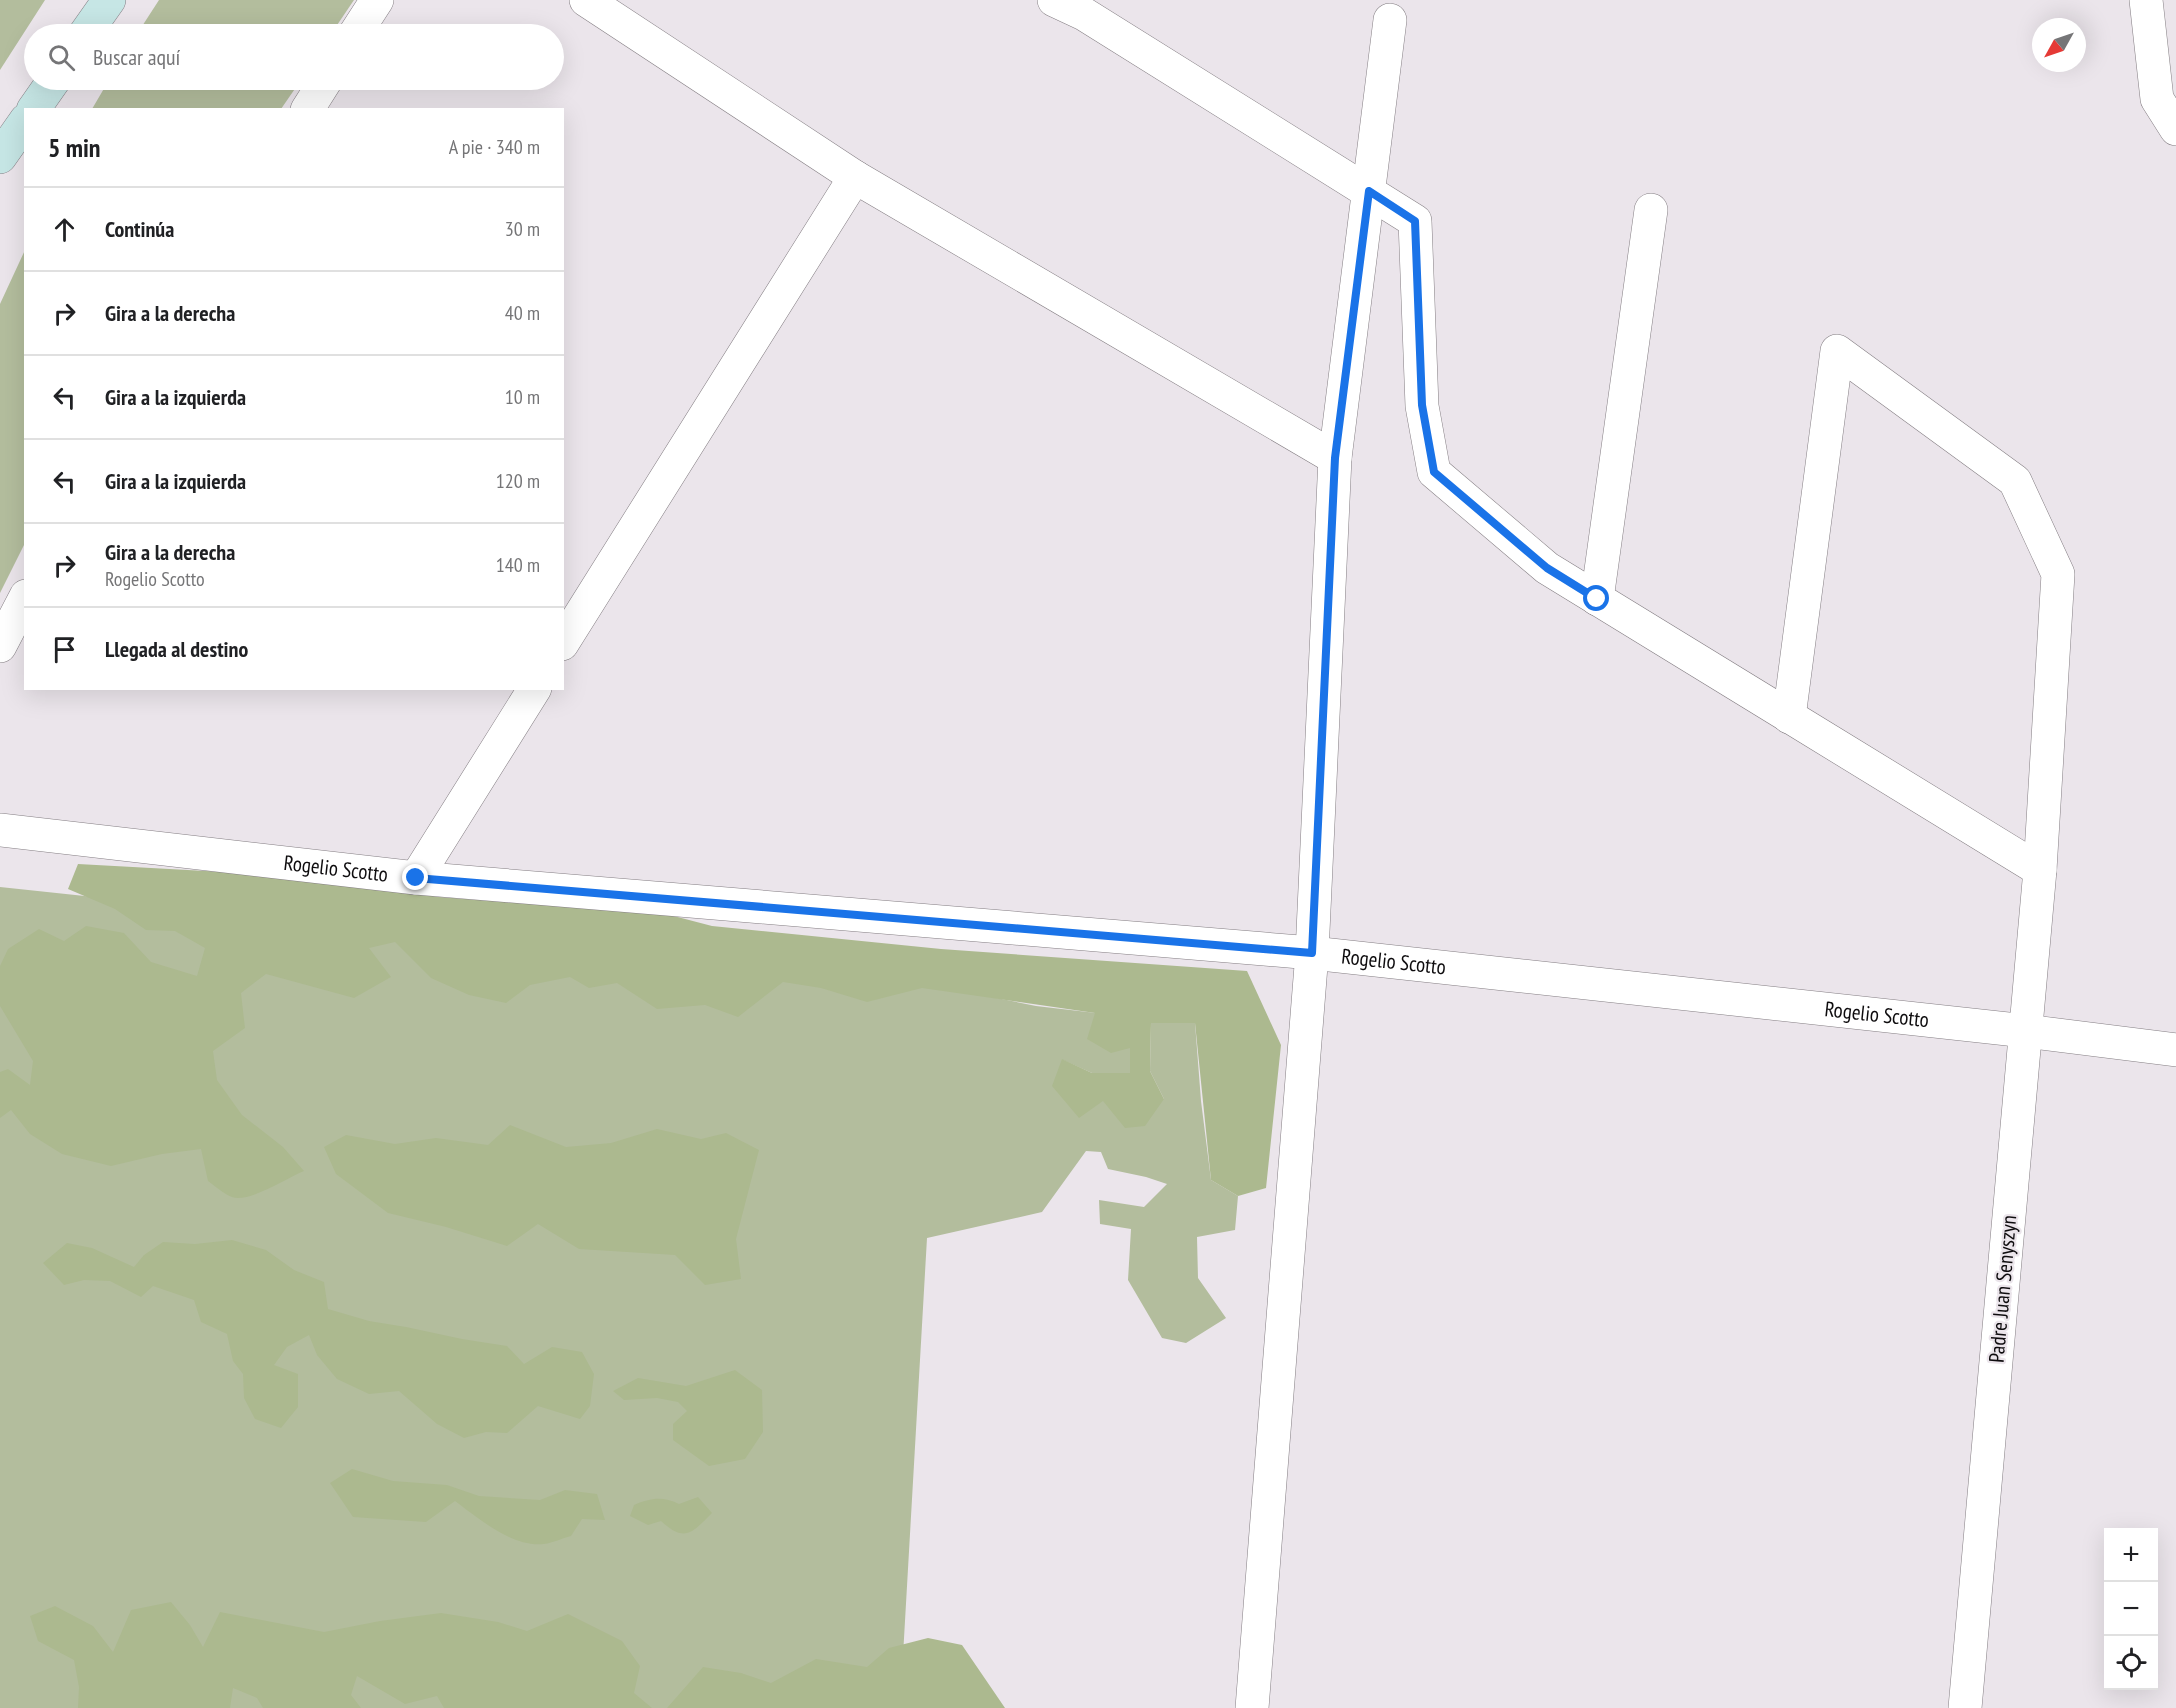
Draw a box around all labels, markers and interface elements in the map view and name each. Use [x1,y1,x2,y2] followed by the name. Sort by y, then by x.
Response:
[2032,18,2086,72] north arrow
[24,24,564,90] search box
[45,41,78,74] icon: search
[93,43,180,71] text: Buscar aquí
[48,131,101,164] text: 5 min
[449,134,540,160] text: A pie · 340 m
[48,213,81,246] icon: ahead
[105,215,174,243] text: Continúa
[505,216,540,242] text: 30 m
[48,297,81,330] icon: right
[105,299,235,327] text: Gira a la derecha
[505,300,540,326] text: 40 m
[48,381,81,414] icon: left
[105,383,246,411] text: Gira a la izquierda
[505,384,540,410] text: 10 m
[48,465,81,498] icon: left
[105,467,246,495] text: Gira a la izquierda
[496,468,540,494] text: 120 m
[105,538,235,566] text: Gira a la derecha
[48,549,81,582] icon: right
[496,552,540,578] text: 140 m
[105,566,205,592] text: Rogelio Scotto
[1583,585,1609,611] route start
[48,633,81,666] icon: arrive
[105,635,248,663] text: Llegada al destino
[282,849,389,888] street label: Rogelio Scotto
[402,864,428,890] route end
[1340,942,1447,981] street label: Rogelio Scotto
[1823,995,1930,1033] street label: Rogelio Scotto
[1983,1214,2022,1364] street label: Padre Juan Senyszyn
[2104,1528,2158,1690] map controls
[2104,1528,2158,1582] button: +
[2104,1582,2158,1636] button: −
[2104,1636,2158,1690] button: locate

